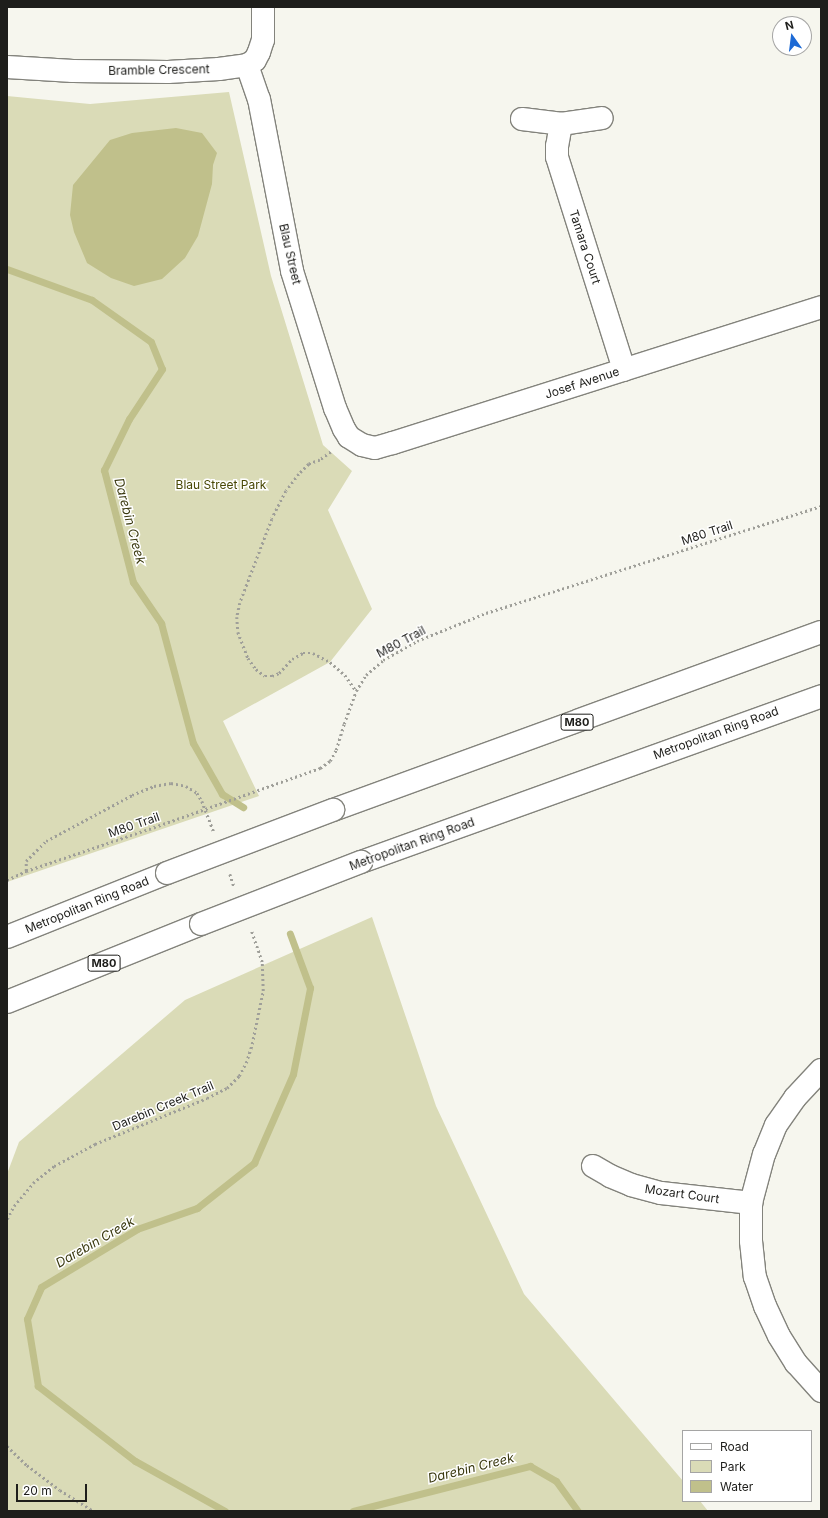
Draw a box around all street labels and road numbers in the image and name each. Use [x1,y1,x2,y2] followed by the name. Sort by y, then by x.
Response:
[108,62,210,78] street label: Bramble Crescent
[566,208,604,286] street label: Tamara Court
[276,222,304,286] street label: Blau Street
[543,364,621,402] street label: Josef Avenue
[679,518,735,548] street label: M80 Trail
[374,623,428,661] street label: M80 Trail
[651,704,781,762] street label: Metropolitan Ring Road
[560,713,594,731] road number: M80
[106,810,162,840] street label: M80 Trail
[347,815,477,873] street label: Metropolitan Ring Road
[23,874,151,936] street label: Metropolitan Ring Road
[87,954,121,972] road number: M80
[110,1078,216,1134] street label: Darebin Creek Trail
[644,1182,720,1206] street label: Mozart Court

